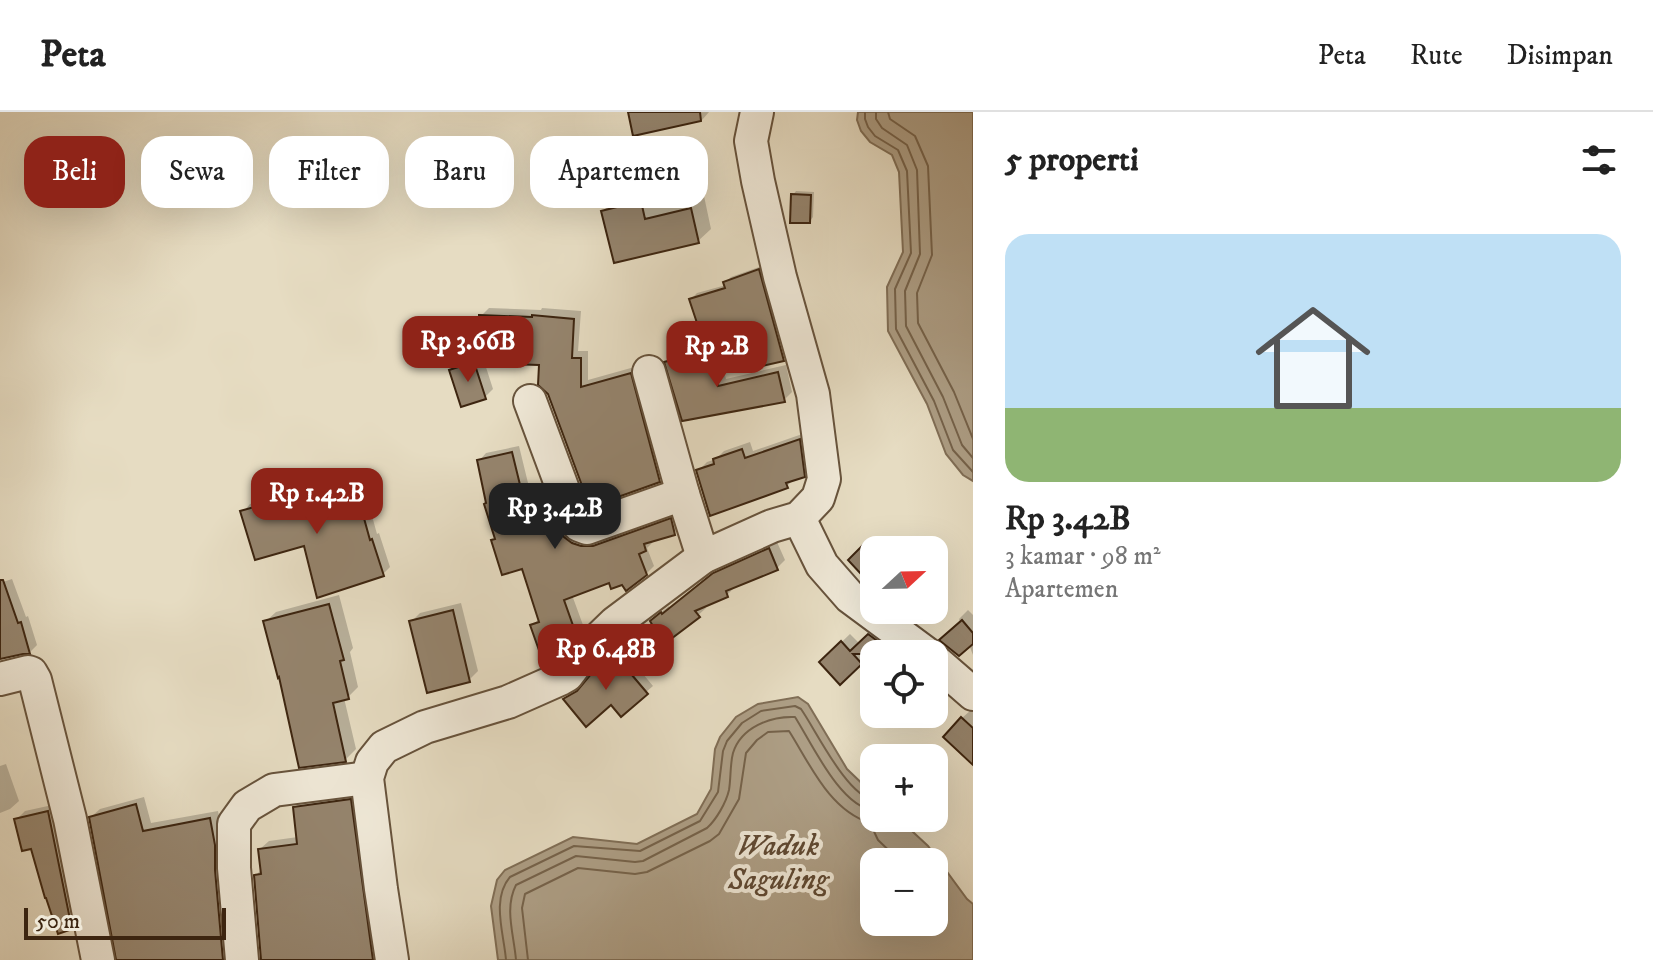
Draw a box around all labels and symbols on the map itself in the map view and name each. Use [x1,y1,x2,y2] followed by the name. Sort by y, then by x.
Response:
[385,316,551,384] pin: Rp 3.66B
[661,321,773,389] pin: Rp 2B
[234,468,400,536] pin: Rp 1.42B
[472,483,638,551] pin: Rp 3.42B
[860,536,948,624] north arrow
[523,624,689,692] pin: Rp 6.48B
[727,828,831,899] water label: Waduk Saguling
[24,904,226,940] scale bar

